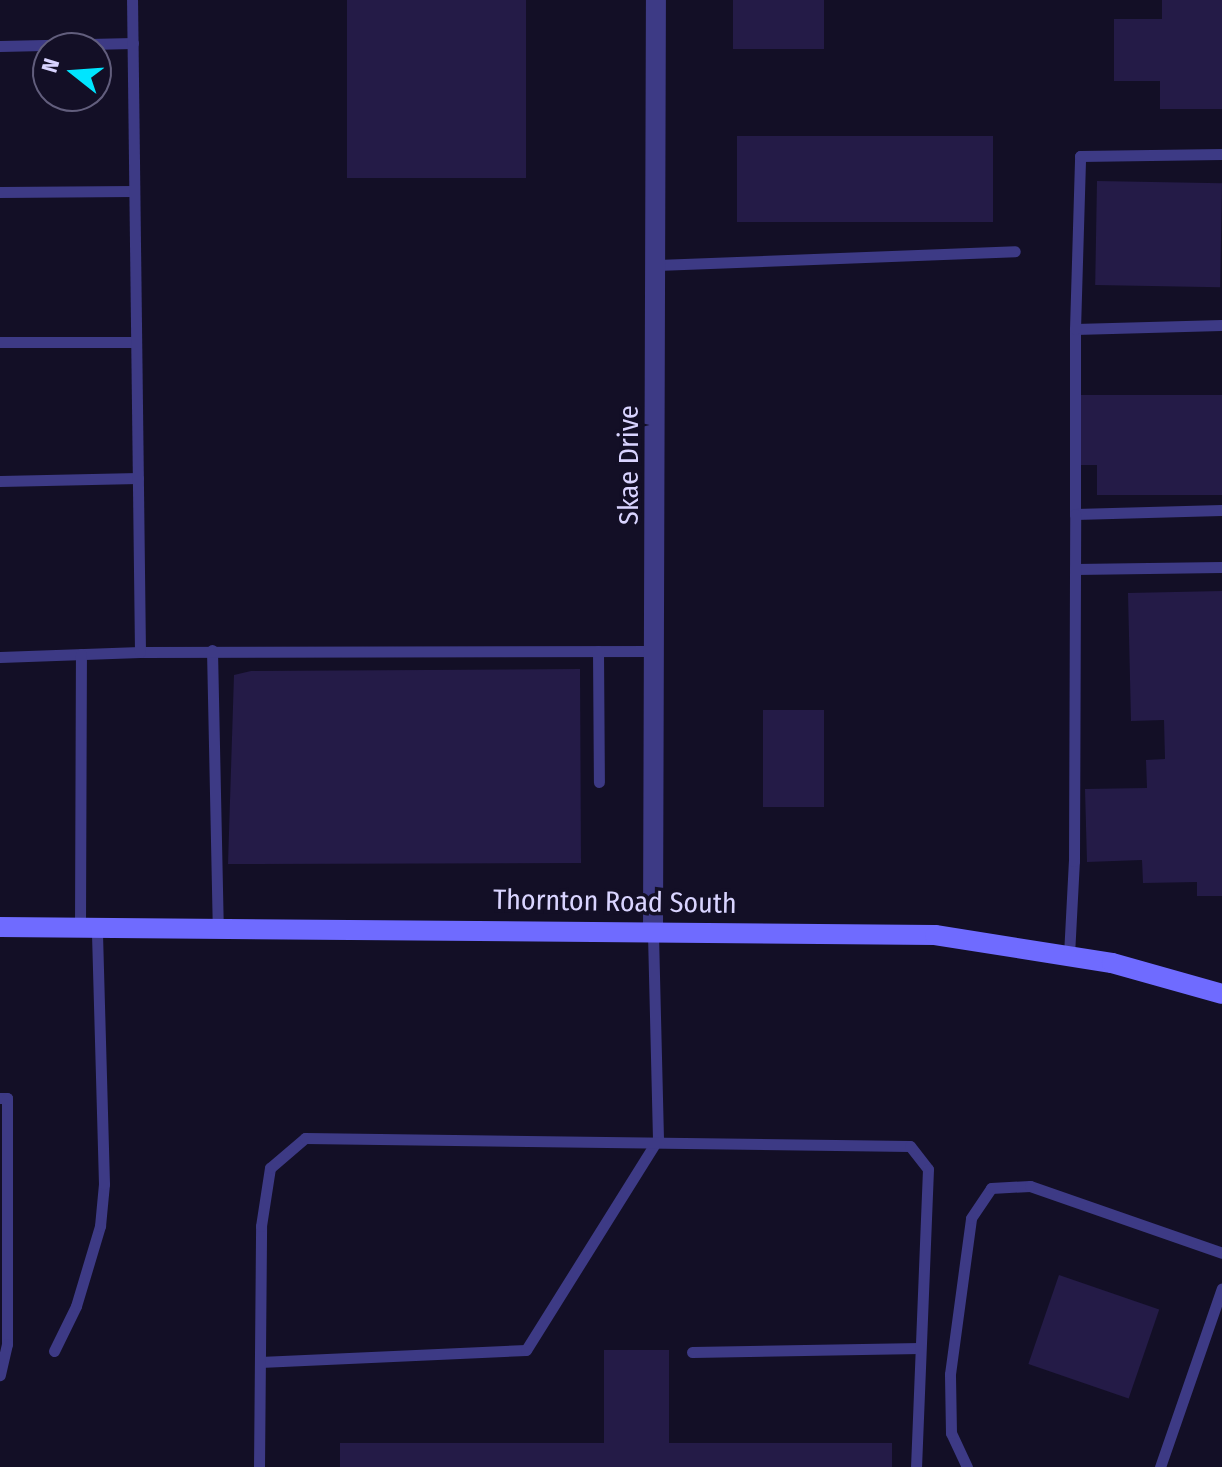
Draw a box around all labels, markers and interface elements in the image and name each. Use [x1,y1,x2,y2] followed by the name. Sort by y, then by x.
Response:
[32,32,112,112] north arrow
[36,55,65,76] text: N
[612,405,646,525] street label: Skae Drive
[493,883,737,921] street label: Thornton Road South

